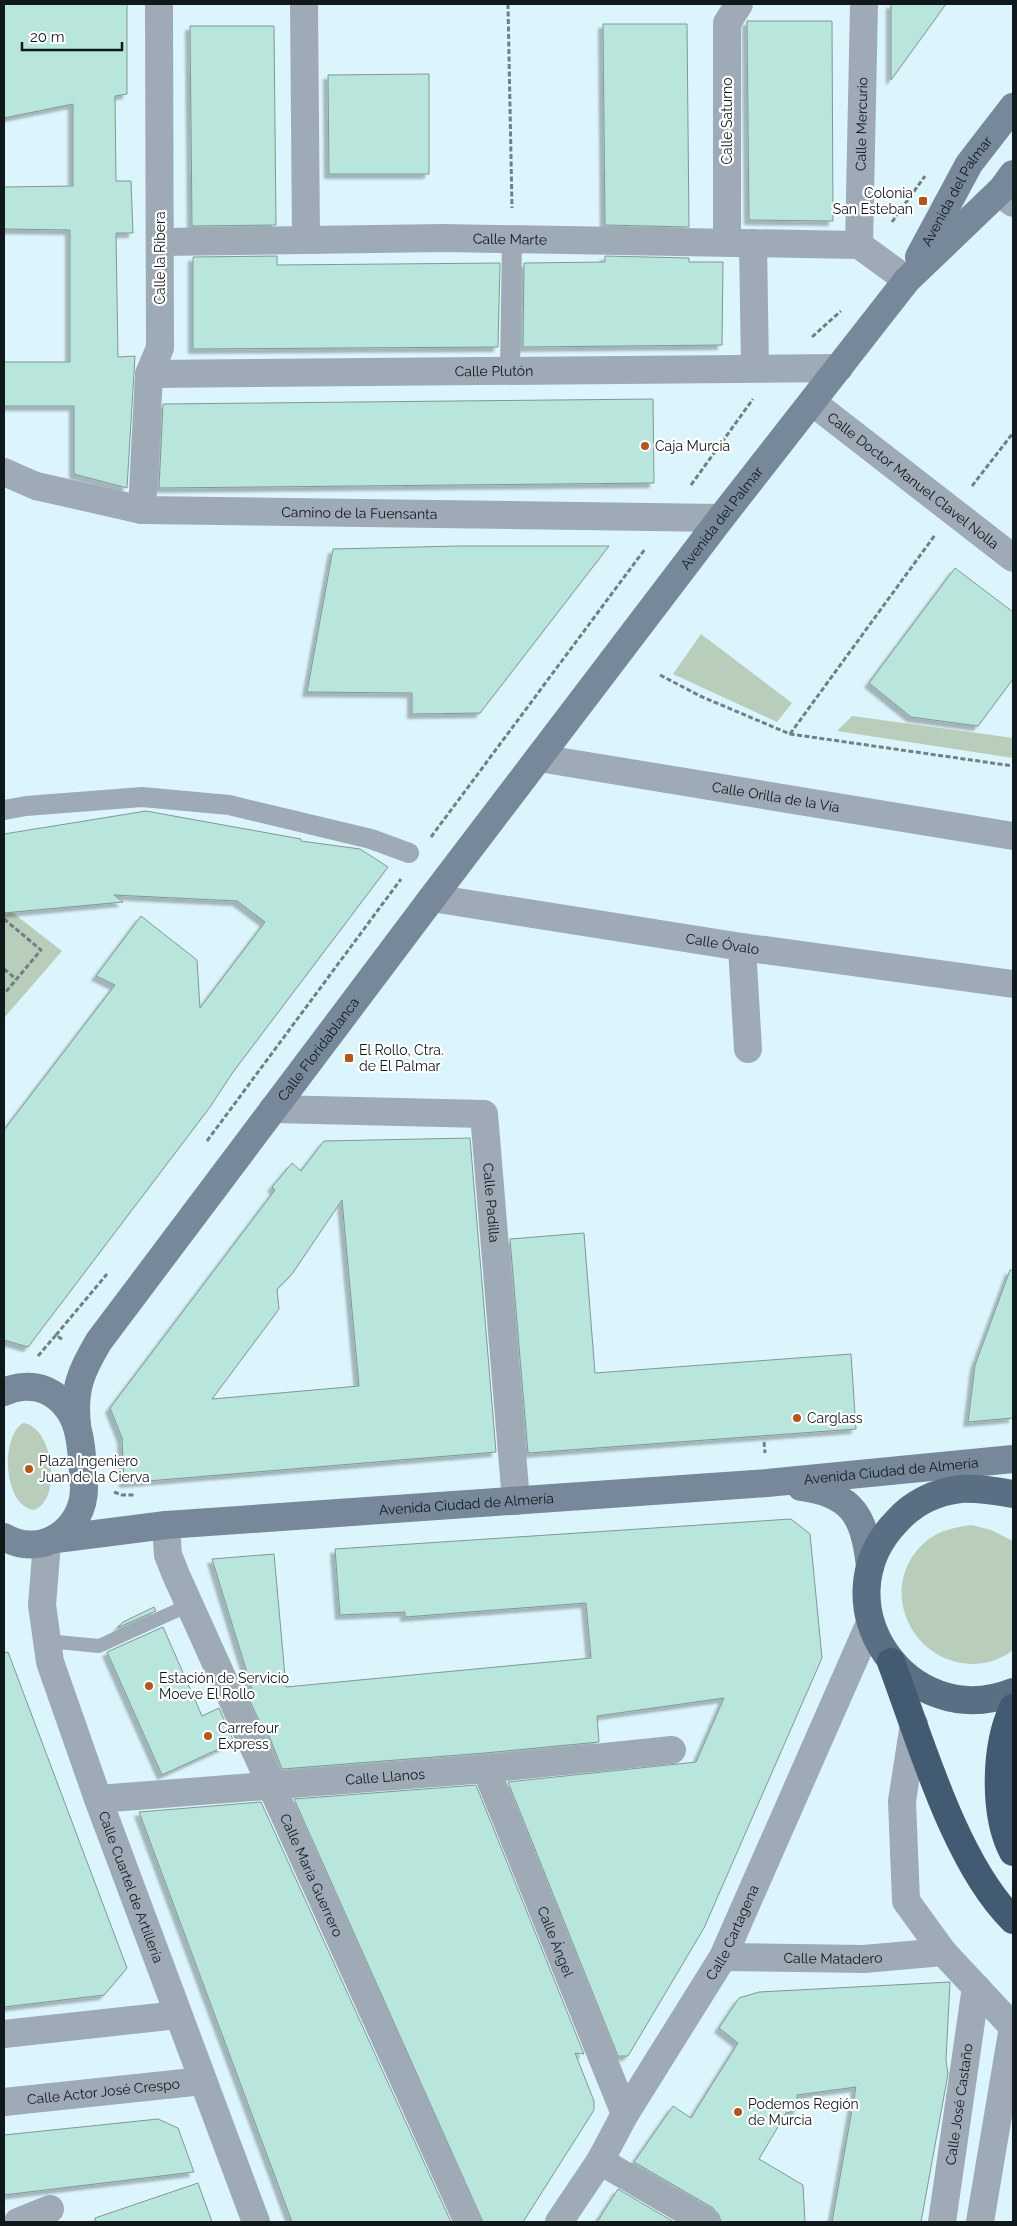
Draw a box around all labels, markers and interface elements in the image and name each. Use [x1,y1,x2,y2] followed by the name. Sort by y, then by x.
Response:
[22,20,122,52] scale bar
[30,28,65,46] text: 20 m
[719,77,735,165] street label: Calle Saturno
[853,77,870,171] street label: Calle Mercurio
[918,133,996,249] street label: Avenida del Palmar
[833,185,913,217] place label: Colonia San Esteban
[917,195,929,207] marker: Colonia San Esteban
[152,211,168,305] street label: Calle la Ribera
[473,231,547,248] street label: Calle Marte
[455,363,533,379] street label: Calle Plutón
[824,409,1002,552] street label: Calle Doctor Manuel Clavel Nolla
[655,438,730,454] place label: Caja Murcia
[639,440,651,452] marker: Caja Murcia
[677,463,766,572] street label: Avenida del Palmar
[281,504,438,522] street label: Camino de la Fuensanta
[711,779,841,815] street label: Calle Orilla de la Vía
[684,930,760,957] street label: Calle Óvalo
[274,994,362,1104] street label: Calle Floridablanca
[359,1042,444,1074] place label: El Rollo, Ctra. de El Palmar
[343,1052,355,1064] marker: El Rollo, Ctra. de El Palmar
[480,1162,503,1243] street label: Calle Padilla
[807,1410,863,1426] place label: Carglass
[791,1412,803,1424] marker: Carglass
[39,1453,150,1485] place label: Plaza Ingeniero Juan de la Cierva
[803,1454,979,1487] street label: Avenida Ciudad de Almería
[23,1463,35,1475] marker: Plaza Ingeniero Juan de la Cierva
[378,1490,554,1518] street label: Avenida Ciudad de Almería
[159,1670,289,1702] place label: Estación de Servicio Moeve El Rollo
[143,1680,155,1692] marker: Estación de Servicio Moeve El Rollo
[218,1720,279,1752] place label: Carrefour Express
[202,1730,214,1742] marker: Carrefour Express
[345,1766,426,1788] street label: Calle Llanos
[95,1809,167,1965] street label: Calle Cuartel de Artillería
[277,1811,346,1939] street label: Calle María Guerrero
[703,1882,762,1983] street label: Calle Cartagena
[534,1904,577,1979] street label: Calle Ángel
[783,1949,883,1967] street label: Calle Matadero
[942,2042,976,2166] street label: Calle José Castaño
[26,2075,181,2108] street label: Calle Actor José Crespo
[748,2096,859,2128] place label: Podemos Región de Murcia
[732,2106,744,2118] marker: Podemos Región de Murcia

